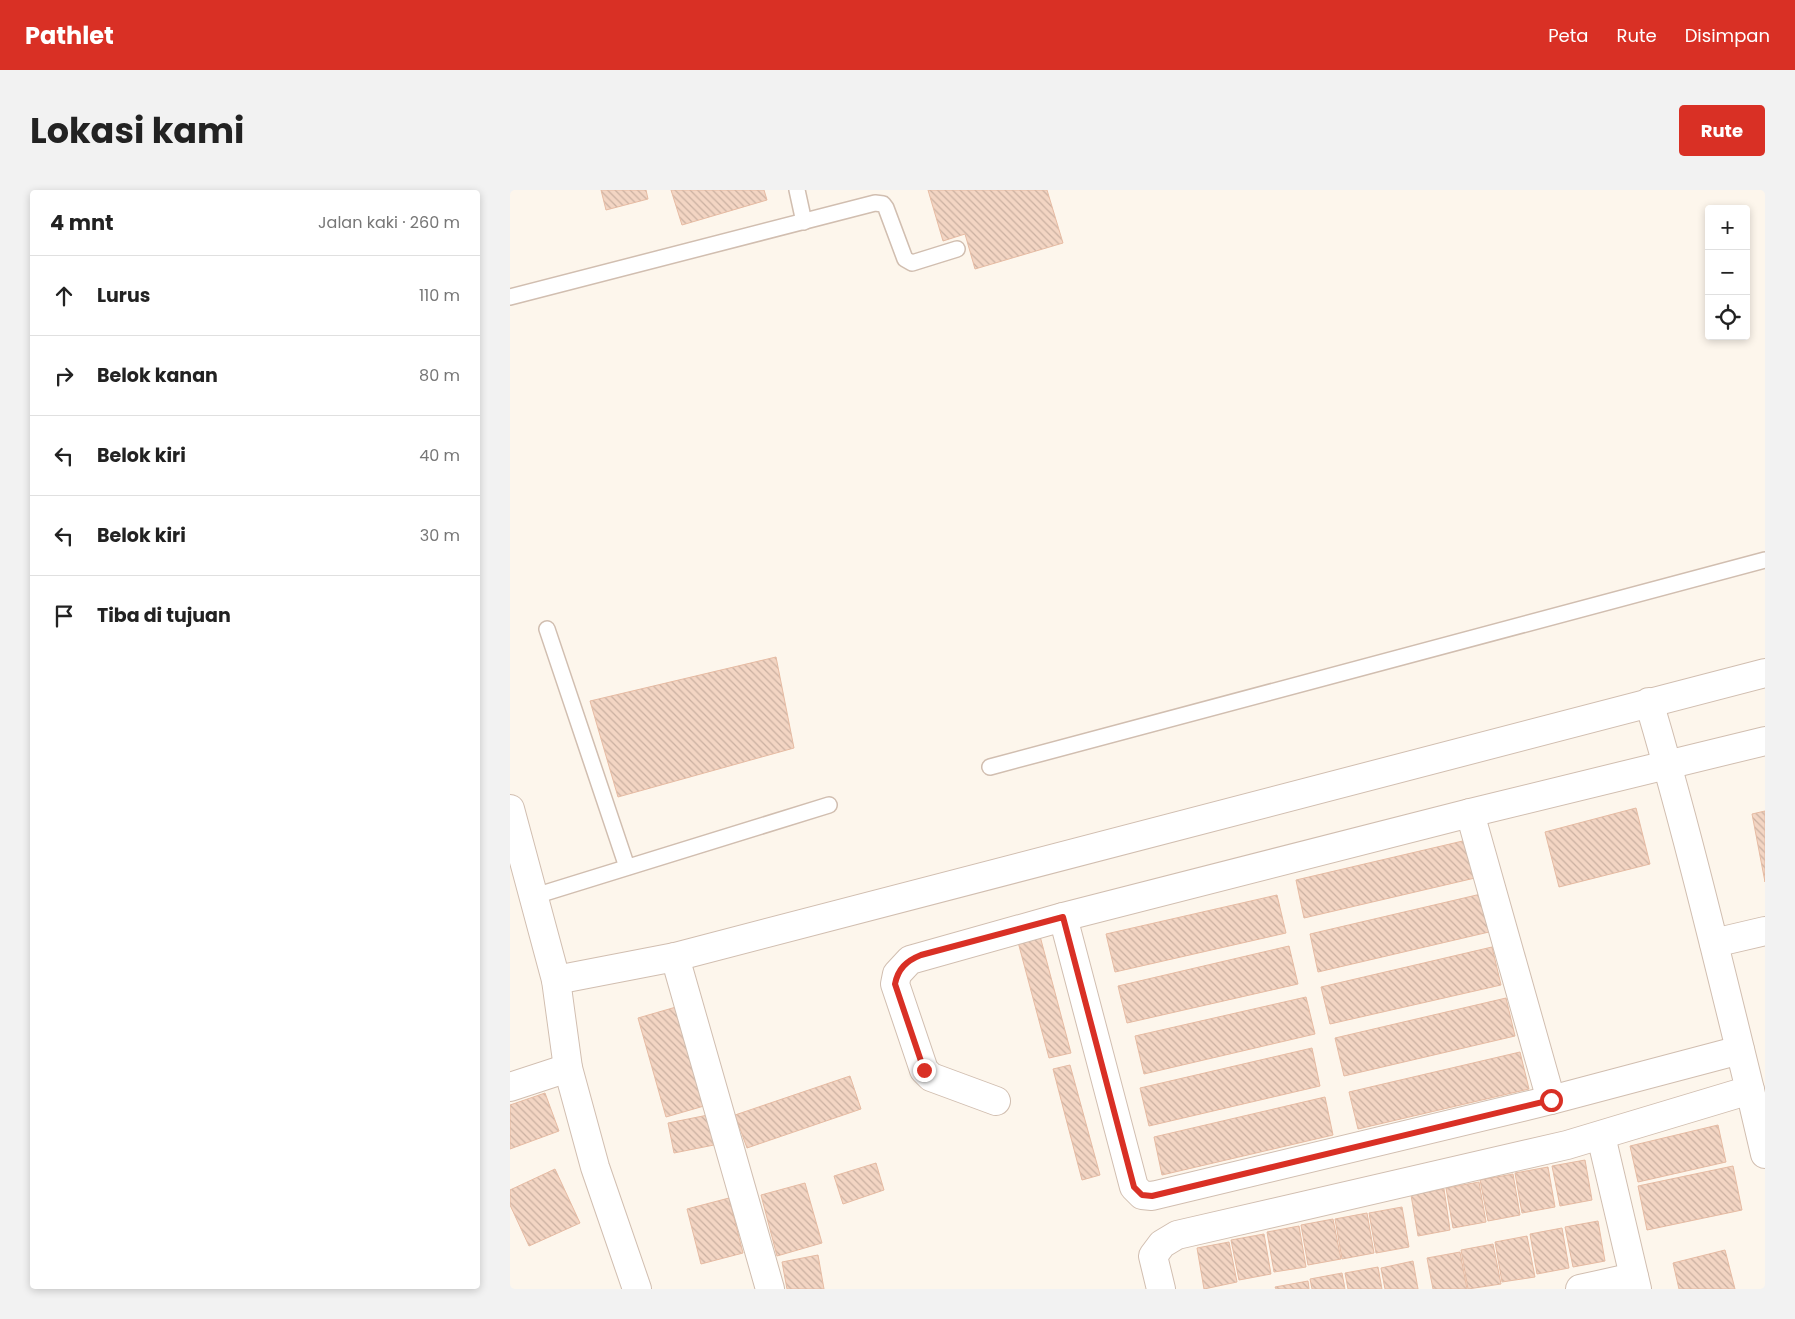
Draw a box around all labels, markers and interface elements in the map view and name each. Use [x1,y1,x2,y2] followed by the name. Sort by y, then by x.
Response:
[25,19,114,52] text: Pathlet
[1548,23,1588,48] text: Peta
[1616,23,1657,48] text: Rute
[1685,23,1770,48] text: Disimpan
[1679,105,1765,156] button: Rute
[30,106,244,155] text: Lokasi kami
[1705,205,1750,340] map controls
[1705,205,1750,250] button: +
[50,208,114,237] text: 4 mnt
[318,211,460,234] text: Jalan kaki · 260 m
[1705,250,1750,295] button: −
[50,282,78,310] icon: ahead
[97,282,150,309] text: Lurus
[419,284,460,307] text: 110 m
[1705,295,1750,340] button: locate
[50,362,78,390] icon: right
[97,362,218,389] text: Belok kanan
[419,364,460,387] text: 80 m
[50,442,78,470] icon: left
[97,442,186,469] text: Belok kiri
[419,444,460,467] text: 40 m
[50,522,78,550] icon: left
[97,522,186,549] text: Belok kiri
[420,524,460,547] text: 30 m
[50,602,78,630] icon: arrive
[97,602,231,629] text: Tiba di tujuan
[913,1059,936,1082] route end
[1540,1089,1563,1112] route start

